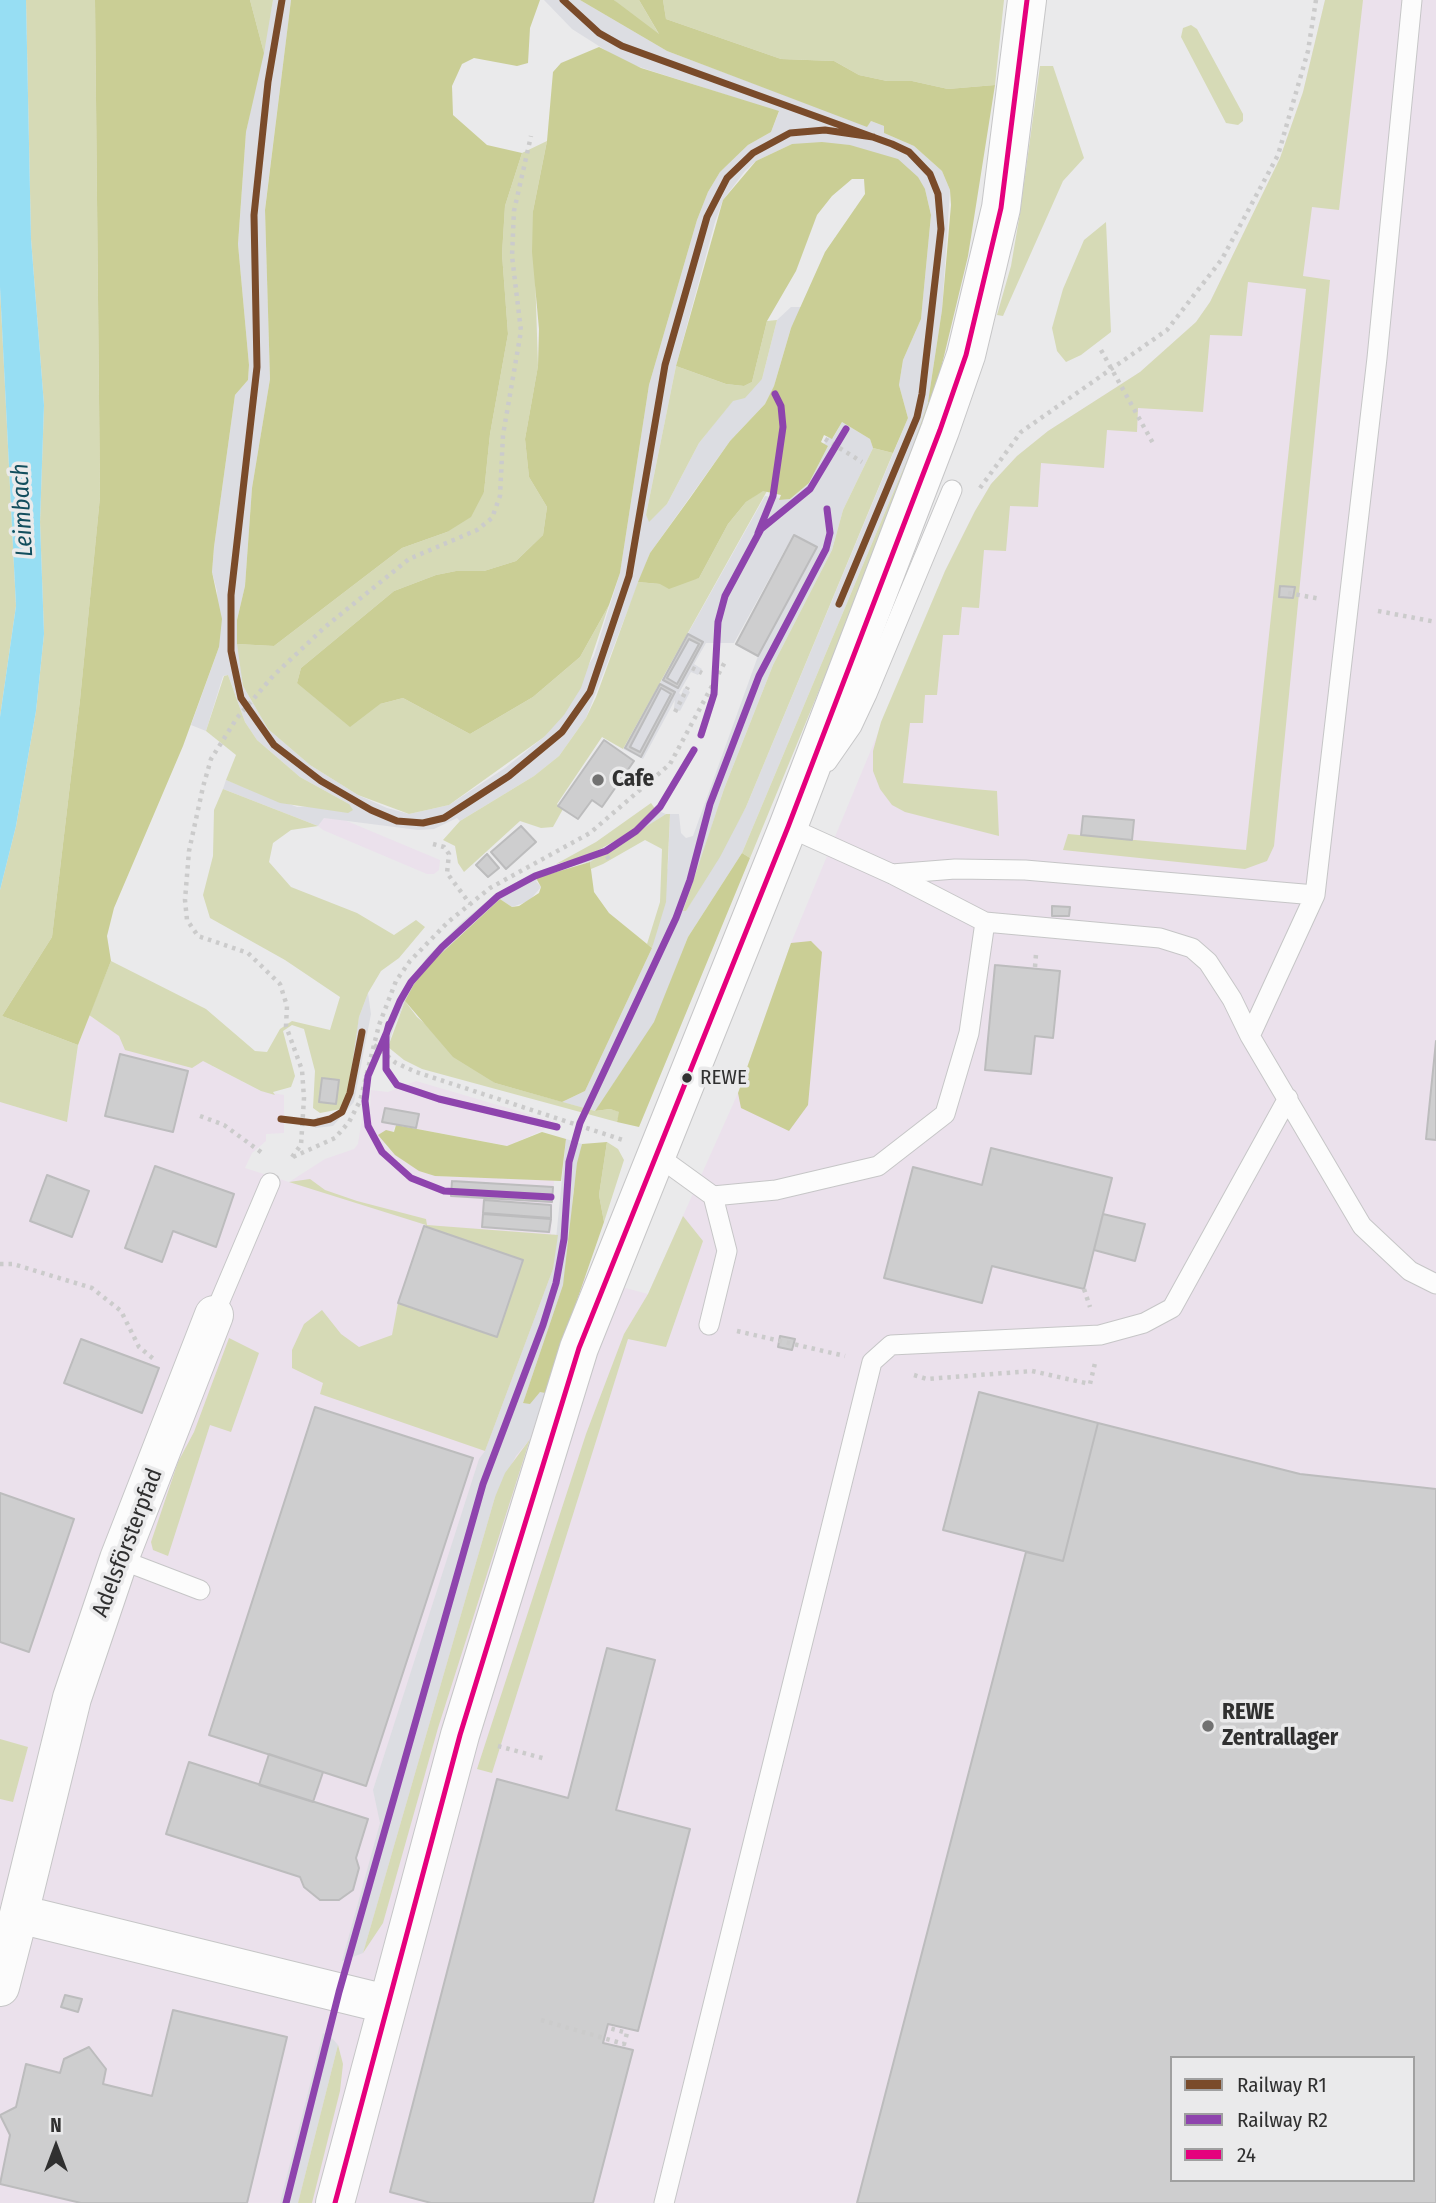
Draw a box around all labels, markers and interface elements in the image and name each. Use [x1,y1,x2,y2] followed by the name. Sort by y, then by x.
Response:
[6,462,40,558] water label: Leimbach
[612,766,654,794] place label: Cafe
[590,772,606,788] marker: Cafe
[700,1065,747,1091] place label: REWE
[680,1071,694,1085] marker: REWE
[87,1465,169,1621] street label: Adelsförsterpfad
[1222,1699,1338,1753] place label: REWE Zentrallager
[1200,1718,1216,1734] marker: REWE Zentrallager
[1170,2056,1415,2182] legend
[1237,2072,1327,2098] text: Railway R1
[1237,2107,1328,2133] text: Railway R2
[21,2112,91,2182] north arrow
[50,2114,62,2137] text: N
[1237,2142,1256,2168] text: 24

